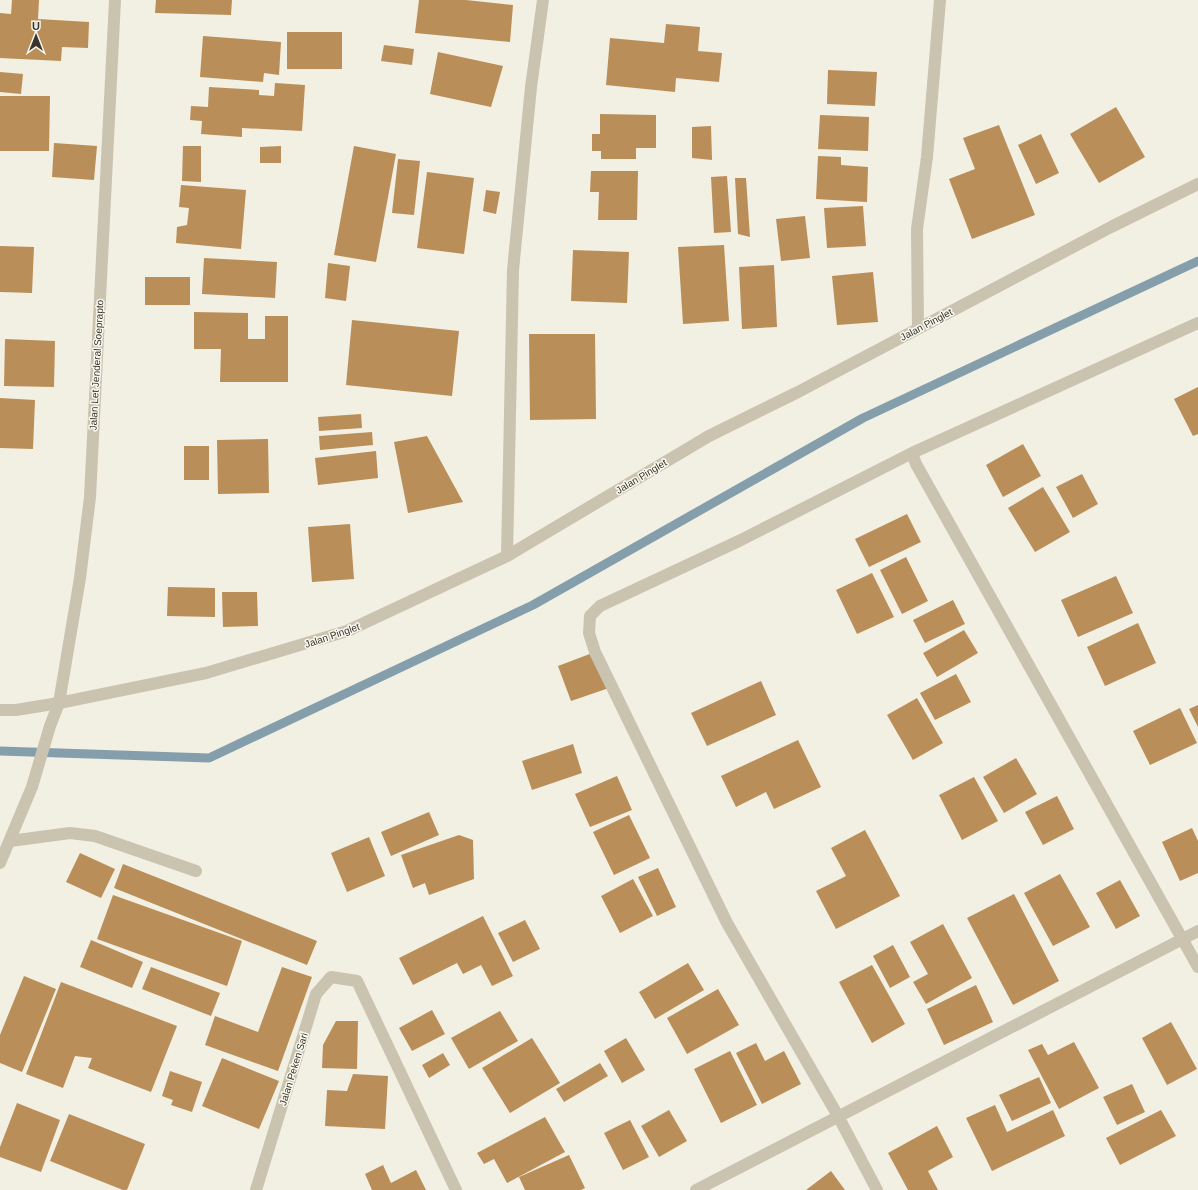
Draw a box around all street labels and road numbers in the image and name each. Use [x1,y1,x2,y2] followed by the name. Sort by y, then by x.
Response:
[88,299,105,431] street label: Jalan Let Jenderal Soeprapto
[898,306,954,343] street label: Jalan Pinglet
[614,457,669,496] street label: Jalan Pinglet
[303,621,361,650] street label: Jalan Pinglet
[277,1031,310,1107] street label: Jalan Peken Sari

